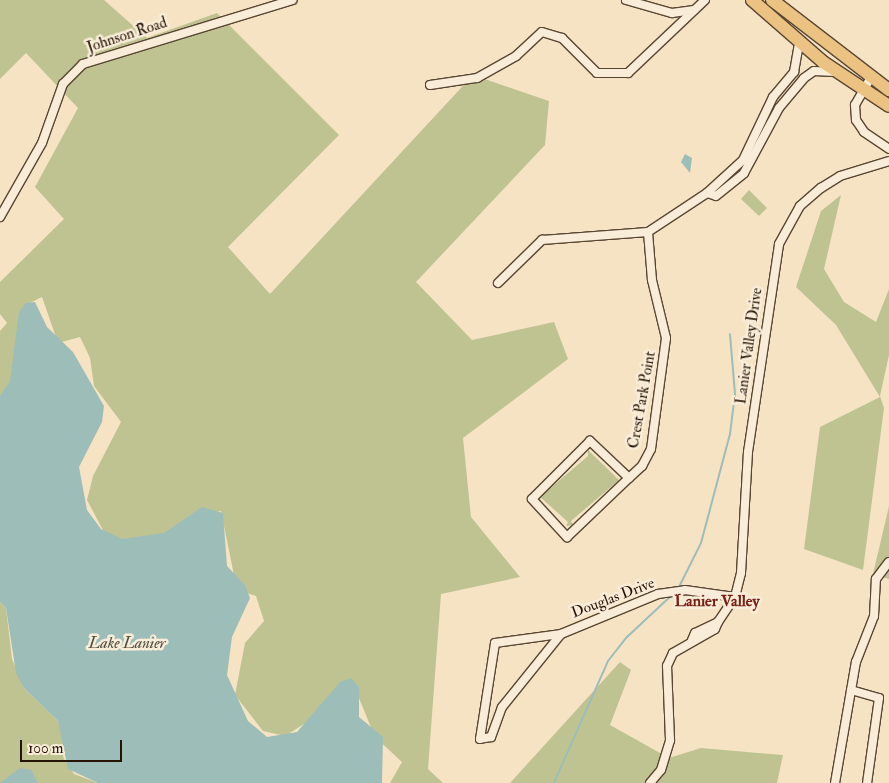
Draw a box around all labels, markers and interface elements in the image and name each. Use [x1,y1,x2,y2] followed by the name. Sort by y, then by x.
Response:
[85,14,169,56] street label: Johnson Road
[732,287,766,405] street label: Lanier Valley Drive
[625,350,659,450] street label: Crest Park Point
[569,574,657,622] street label: Douglas Drive
[674,591,760,611] district label: Lanier Valley
[89,633,165,653] water label: Lake Lanier
[22,730,125,762] scale bar
[28,739,63,758] text: 100 m

